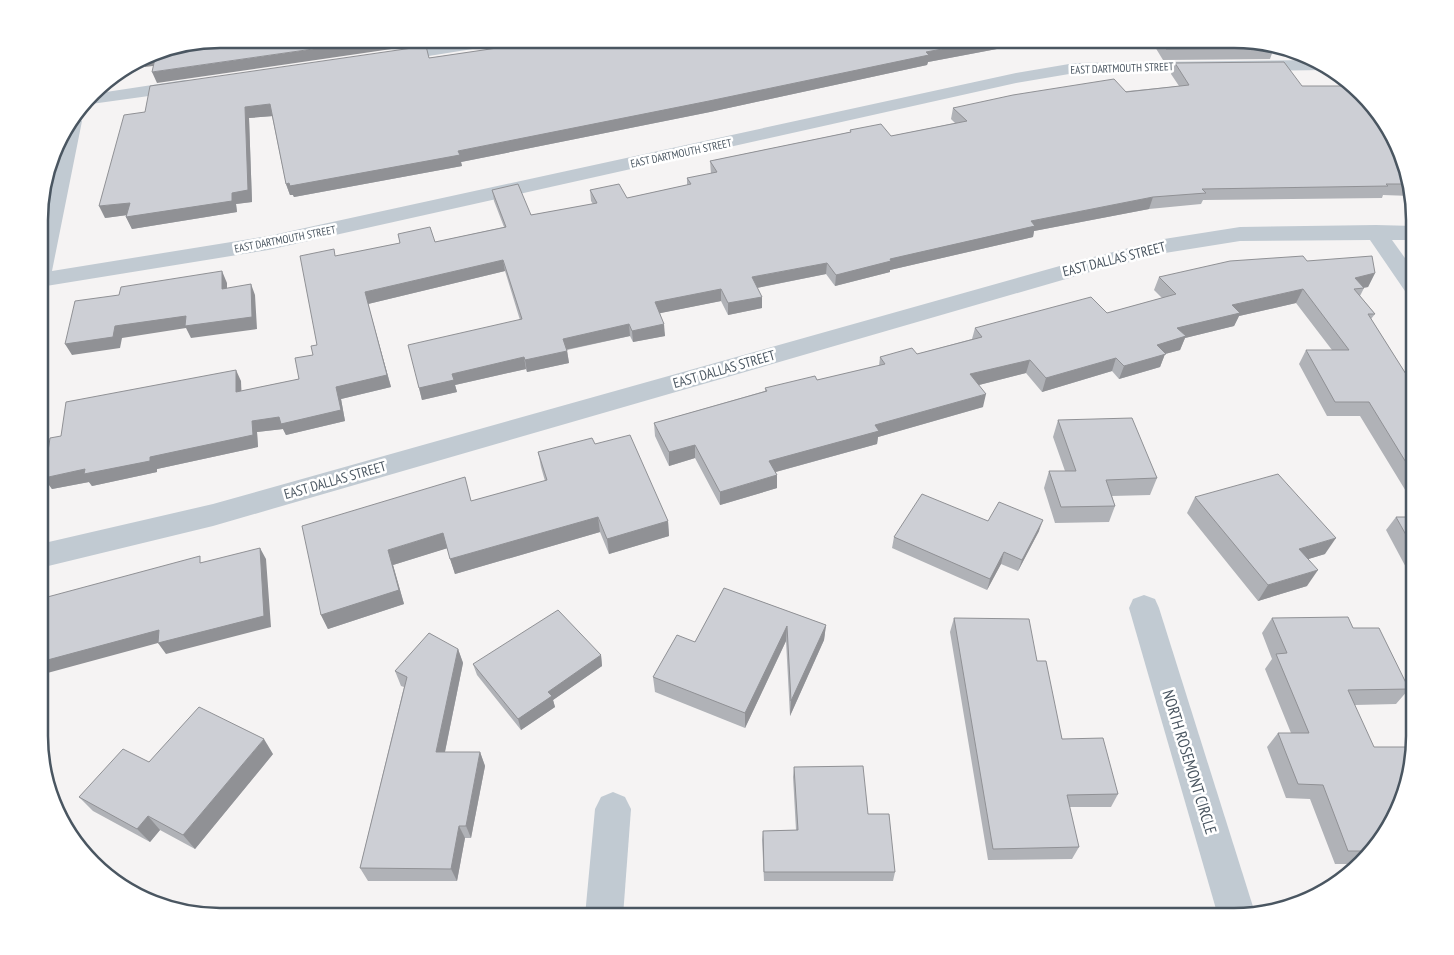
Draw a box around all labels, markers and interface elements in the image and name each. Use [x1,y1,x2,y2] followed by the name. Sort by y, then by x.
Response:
[1070,59,1174,77] street label: EAST DARTMOUTH STREET
[629,135,733,171] street label: EAST DARTMOUTH STREET
[233,222,337,256] street label: EAST DARTMOUTH STREET
[1061,237,1168,281] street label: EAST DALLAS STREET
[671,346,778,392] street label: EAST DALLAS STREET
[282,457,389,503] street label: EAST DALLAS STREET
[1159,687,1222,837] street label: NORTH ROSEMONT CIRCLE

